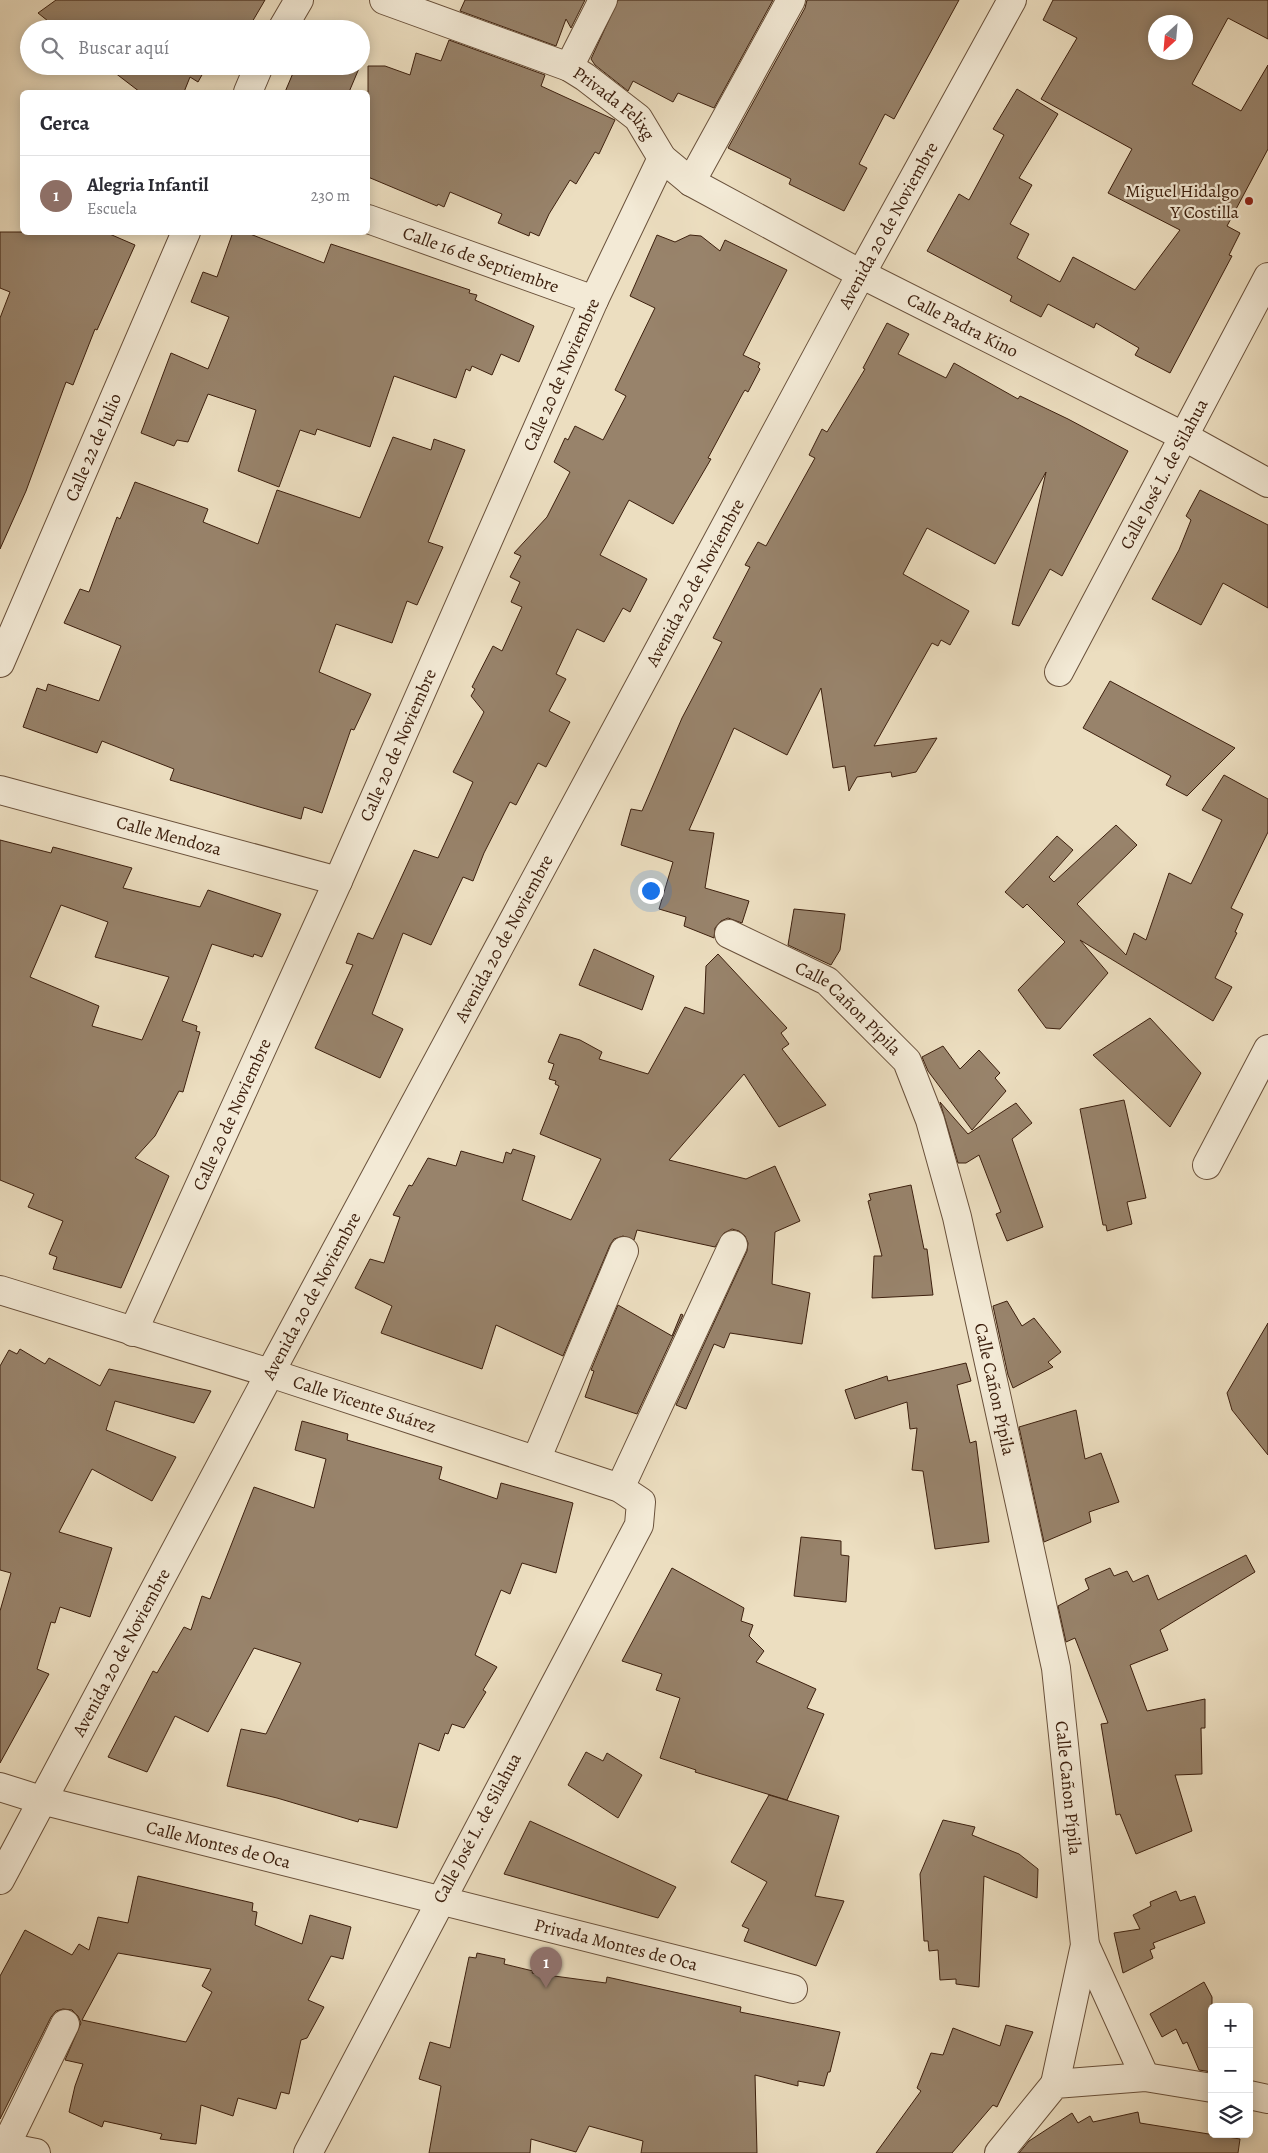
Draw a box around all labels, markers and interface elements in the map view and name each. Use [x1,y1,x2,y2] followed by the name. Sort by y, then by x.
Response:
[1148,15,1193,60] north arrow
[20,20,370,75] search box
[38,34,66,62] icon: search
[78,35,169,61] text: Buscar aquí
[568,60,660,145] street label: Privada Felixg
[40,109,90,137] text: Cerca
[832,137,944,314] street label: Avenida 20 de Noviembre
[87,172,208,198] text: Alegria Infantil
[1125,179,1240,224] place label: Miguel Hidalgo Y Costilla
[53,185,59,207] text: 1
[311,185,350,207] text: 230 m
[1243,195,1255,207] marker: Miguel Hidalgo Y Costilla
[87,198,137,220] text: Escuela
[400,220,562,299] street label: Calle 16 de Septiembre
[903,287,1022,363] street label: Calle Padra Kino
[517,294,605,455] street label: Calle 20 de Noviembre
[59,389,127,505] street label: Calle 22 de Julio
[1114,394,1214,554] street label: Calle José L. de Silahua
[640,494,750,671] street label: Avenida 20 de Noviembre
[354,665,442,825] street label: Calle 20 de Noviembre
[114,810,225,861] street label: Calle Mendoza
[448,850,559,1027] street label: Avenida 20 de Noviembre
[638,878,664,904] your location
[791,955,907,1061] street label: Calle Cañon Pípila
[187,1035,277,1194] street label: Calle 20 de Noviembre
[256,1208,366,1385] street label: Avenida 20 de Noviembre
[969,1321,1021,1458] street label: Calle Cañon Pípila
[290,1369,439,1439] street label: Calle Vicente Suárez
[66,1564,176,1741] street label: Avenida 20 de Noviembre
[1050,1720,1088,1857] street label: Calle Cañon Pípila
[427,1748,527,1907] street label: Calle José L. de Silahua
[144,1815,294,1874] street label: Calle Montes de Oca
[532,1912,701,1977] street label: Privada Montes de Oca
[530,1947,562,1988] pin: 1
[1208,2003,1253,2138] map controls
[1208,2003,1253,2048] button: +
[1208,2048,1253,2093] button: −
[1208,2093,1253,2138] button: layers

